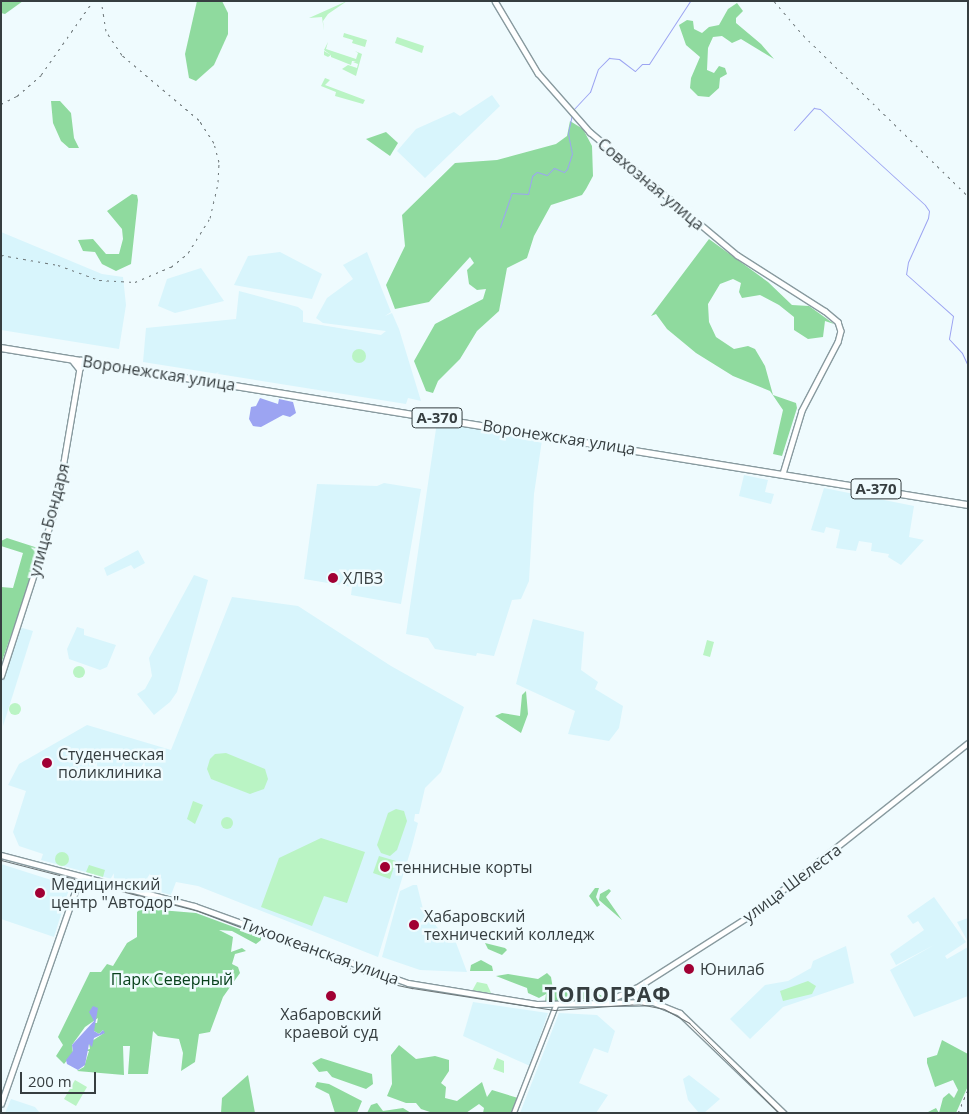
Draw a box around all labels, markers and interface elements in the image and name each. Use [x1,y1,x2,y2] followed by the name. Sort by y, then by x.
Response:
[594,134,708,234] street label: Совхозная улица
[81,351,237,395] street label: Воронежская улица
[411,406,463,430] road number: А-370
[481,415,637,459] street label: Воронежская улица
[25,461,73,579] street label: улица Бондаря
[850,476,902,502] road number: А-370
[343,568,383,588] place label: ХЛВЗ
[327,572,339,584] marker: ХЛВЗ
[58,744,164,782] place label: Студенческая поликлиника
[40,756,54,770] marker: Студенческая поликлиника
[739,840,845,926] street label: улица Шелеста
[395,857,533,877] place label: теннисные корты
[379,861,391,873] marker: теннисные корты
[51,874,179,912] place label: Медицинский центр "Автодор"
[33,886,47,900] marker: Медицинский центр "Автодор"
[424,906,594,944] place label: Хабаровский технический колледж
[238,913,402,989] street label: Тихоокеанская улица
[408,919,420,931] marker: Хабаровский технический колледж
[700,959,765,979] place label: Юнилаб
[682,962,696,976] marker: Юнилаб
[111,969,233,989] park label: Парк Северный
[544,981,672,1007] district label: ТОПОГРАФ
[325,990,337,1002] marker: Хабаровский краевой суд
[280,1004,382,1042] place label: Хабаровский краевой суд
[22,1062,99,1094] scale bar
[28,1071,72,1091] text: 200 m

